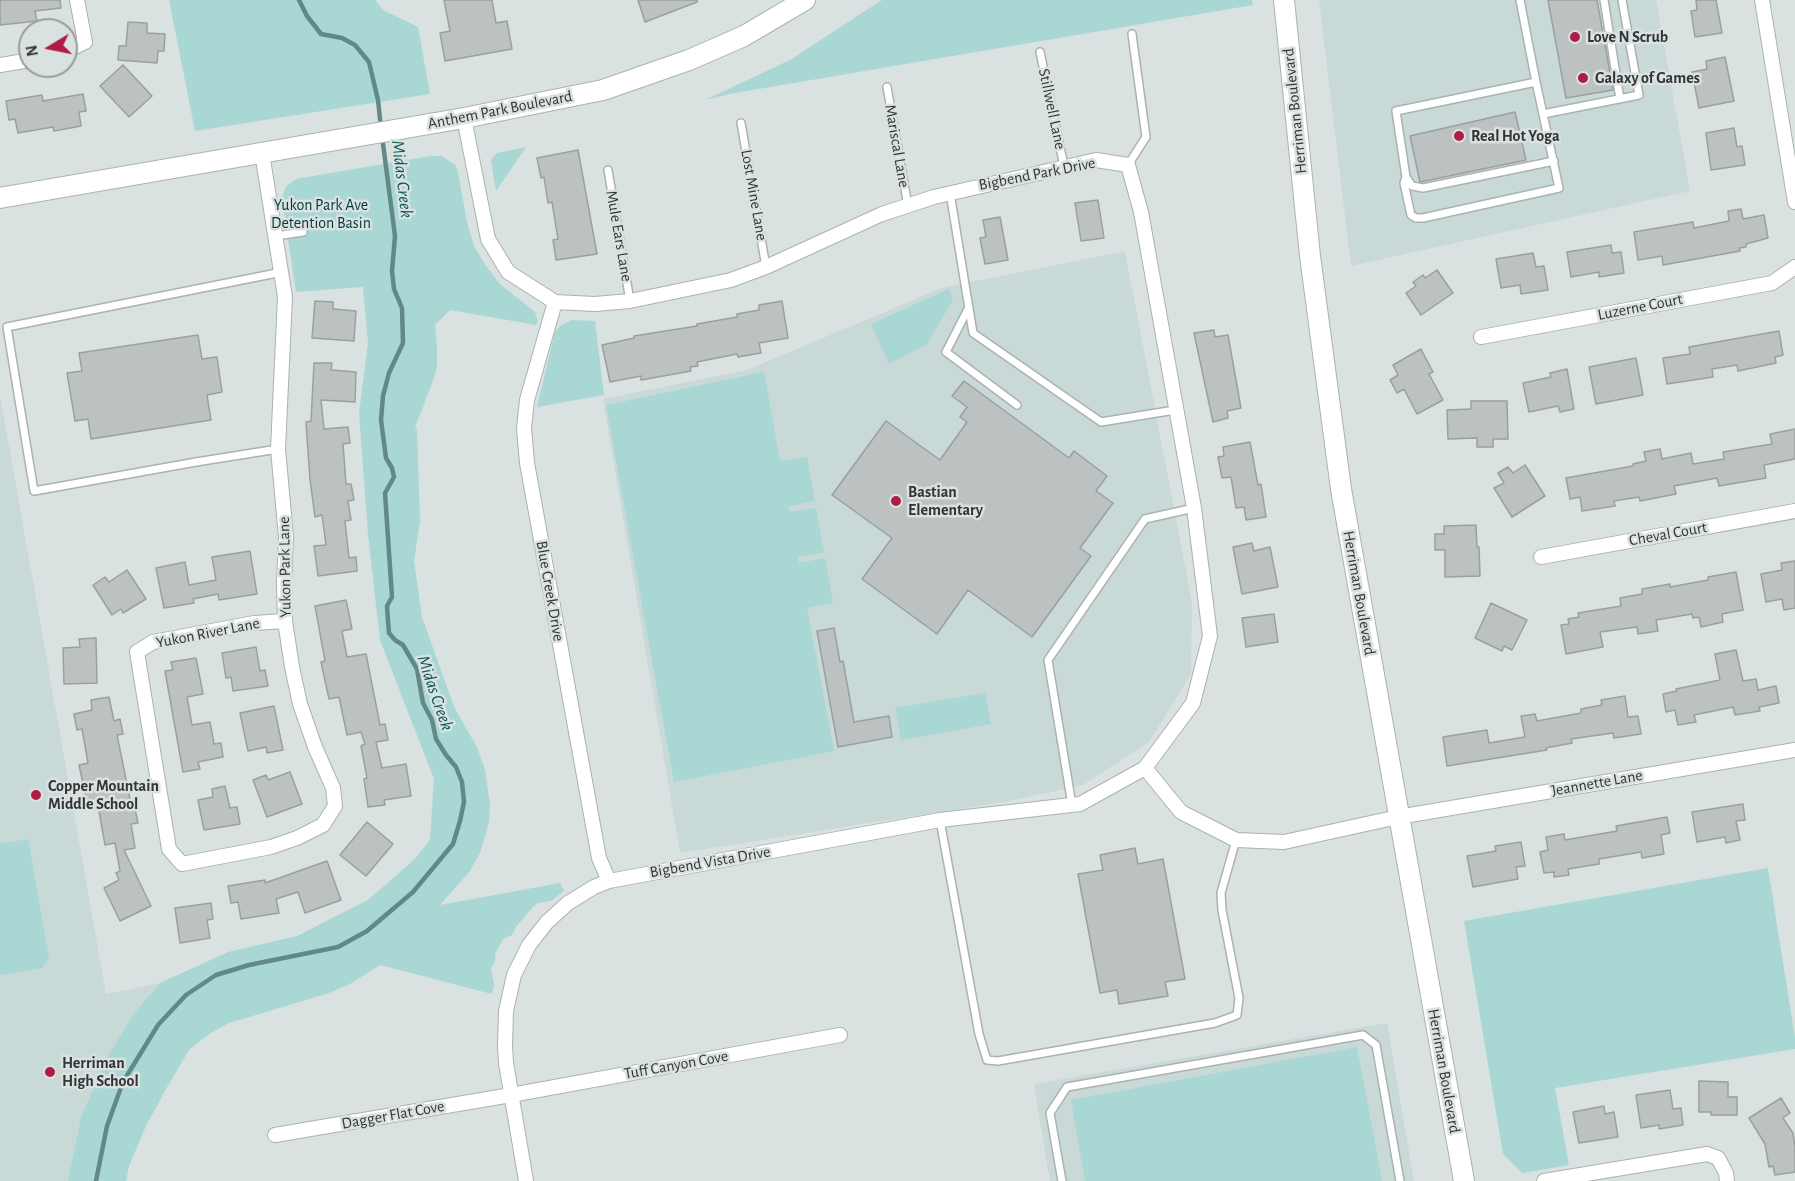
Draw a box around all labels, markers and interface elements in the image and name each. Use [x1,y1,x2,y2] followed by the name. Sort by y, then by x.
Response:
[18,18,78,78] north arrow
[1587,27,1668,47] place label: Love N Scrub
[1568,30,1582,44] marker: Love N Scrub
[23,44,41,58] text: N
[1279,47,1311,175] street label: Herriman Boulevard
[1034,67,1070,151] street label: Stillwell Lane
[1595,68,1700,88] place label: Galaxy of Games
[1576,71,1590,85] marker: Galaxy of Games
[426,87,574,133] street label: Anthem Park Boulevard
[880,103,914,189] street label: Mariscal Lane
[1471,126,1560,146] place label: Real Hot Yoga
[1452,129,1466,143] marker: Real Hot Yoga
[387,139,417,219] water label: Midas Creek
[737,148,771,242] street label: Lost Mine Lane
[977,153,1097,195] street label: Bigbend Park Drive
[602,189,636,283] street label: Mule Ears Lane
[271,195,371,233] park label: Yukon Park Ave Detention Basin
[1596,289,1684,325] street label: Luzerne Court
[908,482,983,520] place label: Bastian Elementary
[889,494,903,508] marker: Bastian Elementary
[275,516,295,618] street label: Yukon Park Lane
[1628,518,1708,550] street label: Cheval Court
[1339,529,1379,657] street label: Herriman Boulevard
[532,539,568,643] street label: Blue Creek Drive
[155,614,261,652] street label: Yukon River Lane
[412,653,458,733] water label: Midas Creek
[1550,766,1644,800] street label: Jeannette Lane
[48,776,159,814] place label: Copper Mountain Middle School
[29,788,43,802] marker: Copper Mountain Middle School
[648,842,772,882] street label: Bigbend Vista Drive
[1424,1007,1464,1135] street label: Herriman Boulevard
[623,1046,729,1084] street label: Tuff Canyon Cove
[62,1053,139,1091] place label: Herriman High School
[43,1065,57,1079] marker: Herriman High School
[340,1097,446,1133] street label: Dagger Flat Cove

